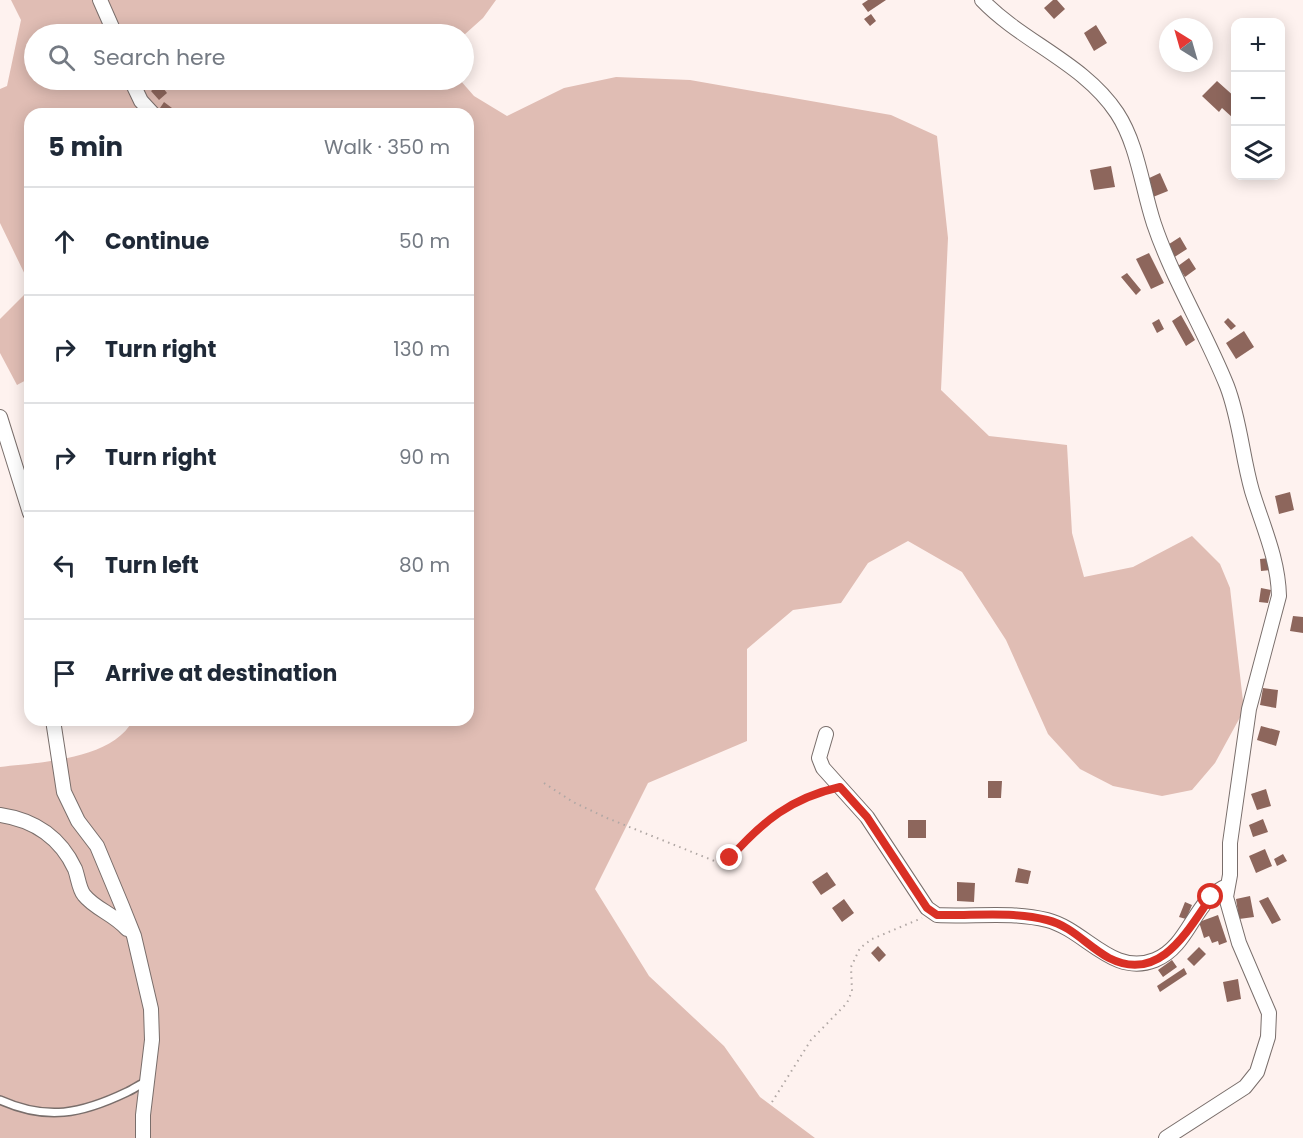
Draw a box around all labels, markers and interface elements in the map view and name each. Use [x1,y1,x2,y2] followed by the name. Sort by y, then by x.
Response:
[1159,18,1213,72] north arrow
[1231,18,1285,180] map controls
[1231,18,1285,72] button: +
[24,24,474,90] search box
[45,41,78,74] icon: search
[93,42,226,73] text: Search here
[1231,72,1285,126] button: −
[1231,126,1285,180] button: layers
[48,129,123,165] text: 5 min
[324,133,450,161] text: Walk · 350 m
[48,225,81,258] icon: ahead
[105,226,209,257] text: Continue
[399,227,450,255] text: 50 m
[48,333,81,366] icon: right
[105,334,216,365] text: Turn right
[393,335,450,363] text: 130 m
[48,441,81,474] icon: right
[105,442,216,473] text: Turn right
[399,443,450,471] text: 90 m
[48,549,81,582] icon: left
[105,550,199,581] text: Turn left
[399,551,450,579] text: 80 m
[48,657,81,690] icon: arrive
[105,658,337,689] text: Arrive at destination
[716,844,742,870] route end
[1197,883,1223,909] route start

